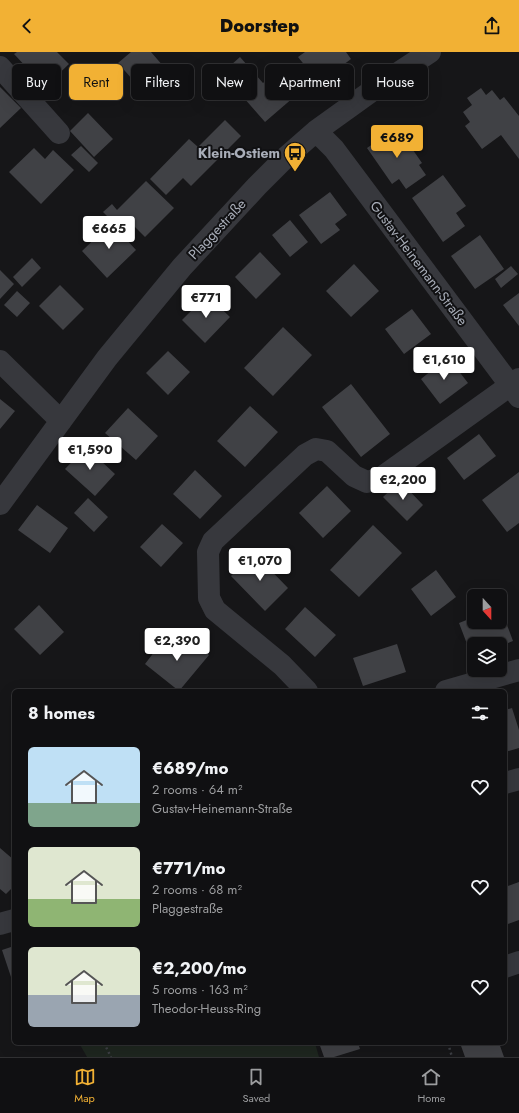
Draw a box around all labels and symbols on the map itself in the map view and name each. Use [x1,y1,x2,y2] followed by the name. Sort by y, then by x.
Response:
[373,125,421,159] pin: €689
[282,140,308,173] bus stop icon: Klein-Ostiem
[198,143,280,163] place label: Klein-Ostiem
[184,194,250,264] street label: Plaggestraße
[365,197,473,329] street label: Gustav-Heinemann-Straße
[85,216,133,250] pin: €665
[182,285,230,319] pin: €771
[411,347,477,381] pin: €1,610
[57,437,123,471] pin: €1,590
[370,467,436,501] pin: €2,200
[227,548,293,582] pin: €1,070
[467,589,507,629] north arrow
[144,628,210,662] pin: €2,390

